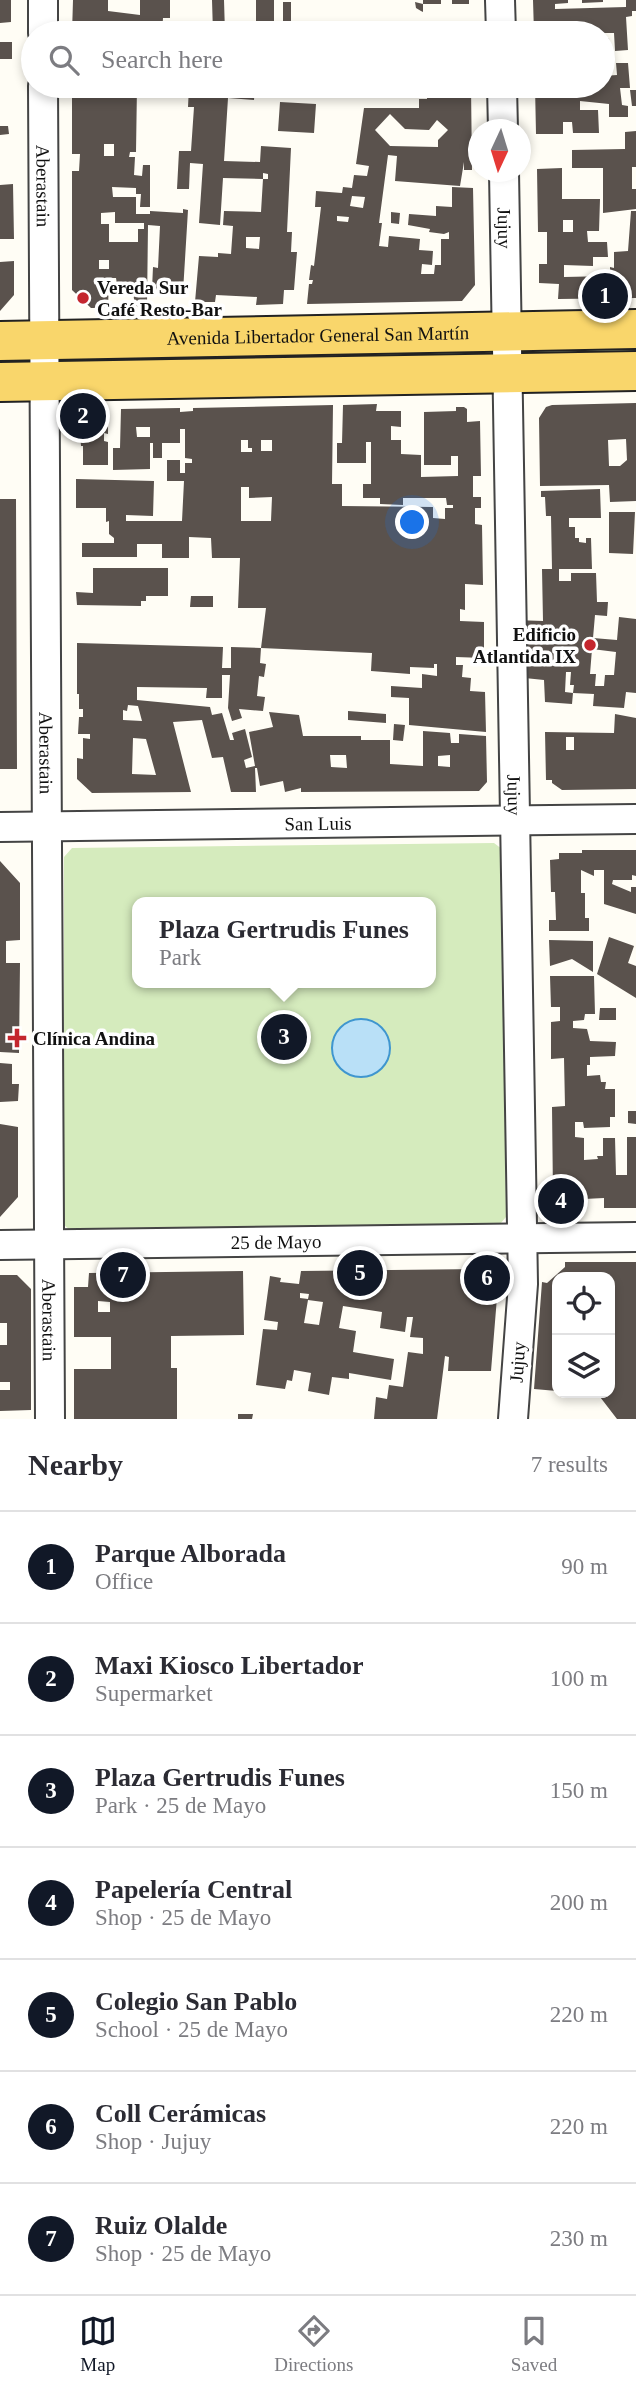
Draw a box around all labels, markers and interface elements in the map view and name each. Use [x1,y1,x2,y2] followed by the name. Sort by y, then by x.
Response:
[21,21,615,98] search box
[45,41,83,79] icon: search
[101,45,223,74] text: Search here
[468,119,531,182] north arrow
[32,145,54,228] street label: Aberastain
[494,207,515,249] street label: Jujuy
[582,270,628,322] pin: 1
[97,277,223,320] place label: Vereda Sur Café Resto-Bar
[75,290,91,306] marker: Vereda Sur Café Resto-Bar
[166,322,470,349] street label: Avenida Libertador General San Martín
[60,390,106,442] pin: 2
[395,505,429,539] your location
[473,624,576,667] place label: Edificio Atlantida IX
[582,637,598,653] marker: Edificio Atlantida IX
[35,712,57,795] street label: Aberastain
[503,774,525,816] street label: Jujuy
[284,813,352,834] street label: San Luis
[132,897,436,988] popup
[159,915,409,944] text: Plaza Gertrudis Funes
[159,945,201,970] text: Park
[261,1011,307,1063] pin: 3
[7,1028,27,1048] marker: Clínica Andina
[33,1028,155,1049] place label: Clínica Andina
[538,1175,584,1227] pin: 4
[230,1231,322,1253] street label: 25 de Mayo
[337,1247,383,1299] pin: 5
[100,1249,146,1301] pin: 7
[464,1252,510,1304] pin: 6
[552,1272,615,1398] map controls
[552,1272,615,1335] button: locate
[38,1279,60,1362] street label: Aberastain
[552,1335,615,1398] button: layers
[506,1340,529,1383] street label: Jujuy
[28,1448,123,1481] text: Nearby
[531,1452,608,1477] text: 7 results
[95,1539,286,1568] text: Parque Alborada
[45,1554,57,1579] text: 1
[561,1554,608,1579] text: 90 m
[95,1569,153,1594] text: Office
[95,1651,364,1680] text: Maxi Kiosco Libertador
[45,1666,57,1691] text: 2
[550,1666,608,1691] text: 100 m
[95,1681,213,1706] text: Supermarket
[95,1763,345,1792] text: Plaza Gertrudis Funes
[45,1778,57,1803] text: 3
[550,1778,608,1803] text: 150 m
[95,1793,266,1818] text: Park · 25 de Mayo
[95,1875,292,1904] text: Papelería Central
[45,1890,57,1915] text: 4
[550,1890,608,1915] text: 200 m
[95,1905,271,1930] text: Shop · 25 de Mayo
[95,1987,297,2016] text: Colegio San Pablo
[45,2002,57,2027] text: 5
[550,2002,608,2027] text: 220 m
[95,2017,288,2042] text: School · 25 de Mayo
[95,2099,266,2128] text: Coll Cerámicas
[45,2114,57,2139] text: 6
[550,2114,608,2139] text: 220 m
[95,2129,211,2154] text: Shop · Jujuy
[95,2211,227,2240] text: Ruiz Olalde
[45,2226,57,2251] text: 7
[550,2226,608,2251] text: 230 m
[95,2241,271,2266] text: Shop · 25 de Mayo
[79,2312,117,2376] tab: Map
[274,2312,353,2376] tab: Directions
[511,2312,557,2376] tab: Saved

